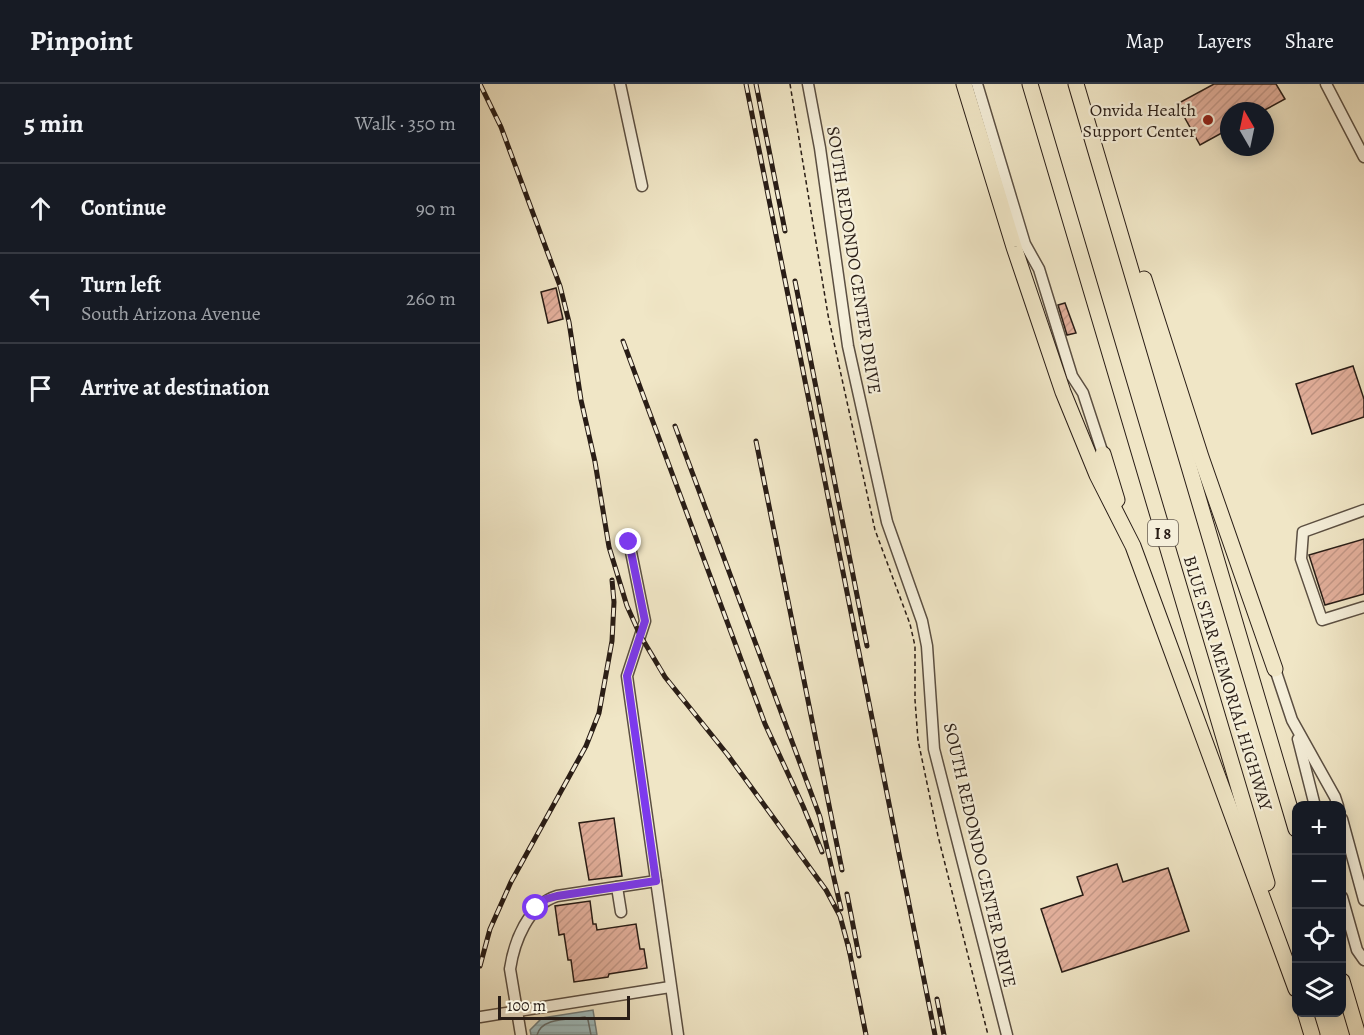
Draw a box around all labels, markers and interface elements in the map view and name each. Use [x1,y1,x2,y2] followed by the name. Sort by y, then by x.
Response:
[30,22,133,60] text: Pinpoint
[1125,27,1164,55] text: Map
[1197,27,1252,55] text: Layers
[1285,27,1334,55] text: Share
[1083,98,1196,143] place label: Onvida Health Support Center
[1220,102,1274,156] north arrow
[24,106,84,141] text: 5 min
[355,110,456,137] text: Walk · 350 m
[1201,113,1215,127] marker: Onvida Health Support Center
[821,124,887,396] street label: SOUTH REDONDO CENTER DRIVE
[24,192,57,225] icon: ahead
[81,193,166,223] text: Continue
[416,195,456,222] text: 90 m
[81,270,161,300] text: Turn left
[24,282,57,315] icon: left
[406,285,456,312] text: 260 m
[81,300,261,327] text: South Arizona Avenue
[24,372,57,405] icon: arrive
[81,373,270,403] text: Arrive at destination
[1148,520,1178,546] road number: I 8
[615,528,641,554] route end
[1178,553,1279,815] street label: BLUE STAR MEMORIAL HIGHWAY
[938,720,1022,990] street label: SOUTH REDONDO CENTER DRIVE
[1292,801,1346,1017] map controls
[1292,801,1346,855] button: +
[1292,855,1346,909] button: −
[522,894,548,920] route start
[1292,909,1346,963] button: locate
[1292,963,1346,1017] button: layers
[498,993,630,1020] scale bar
[507,995,546,1017] text: 100 m

